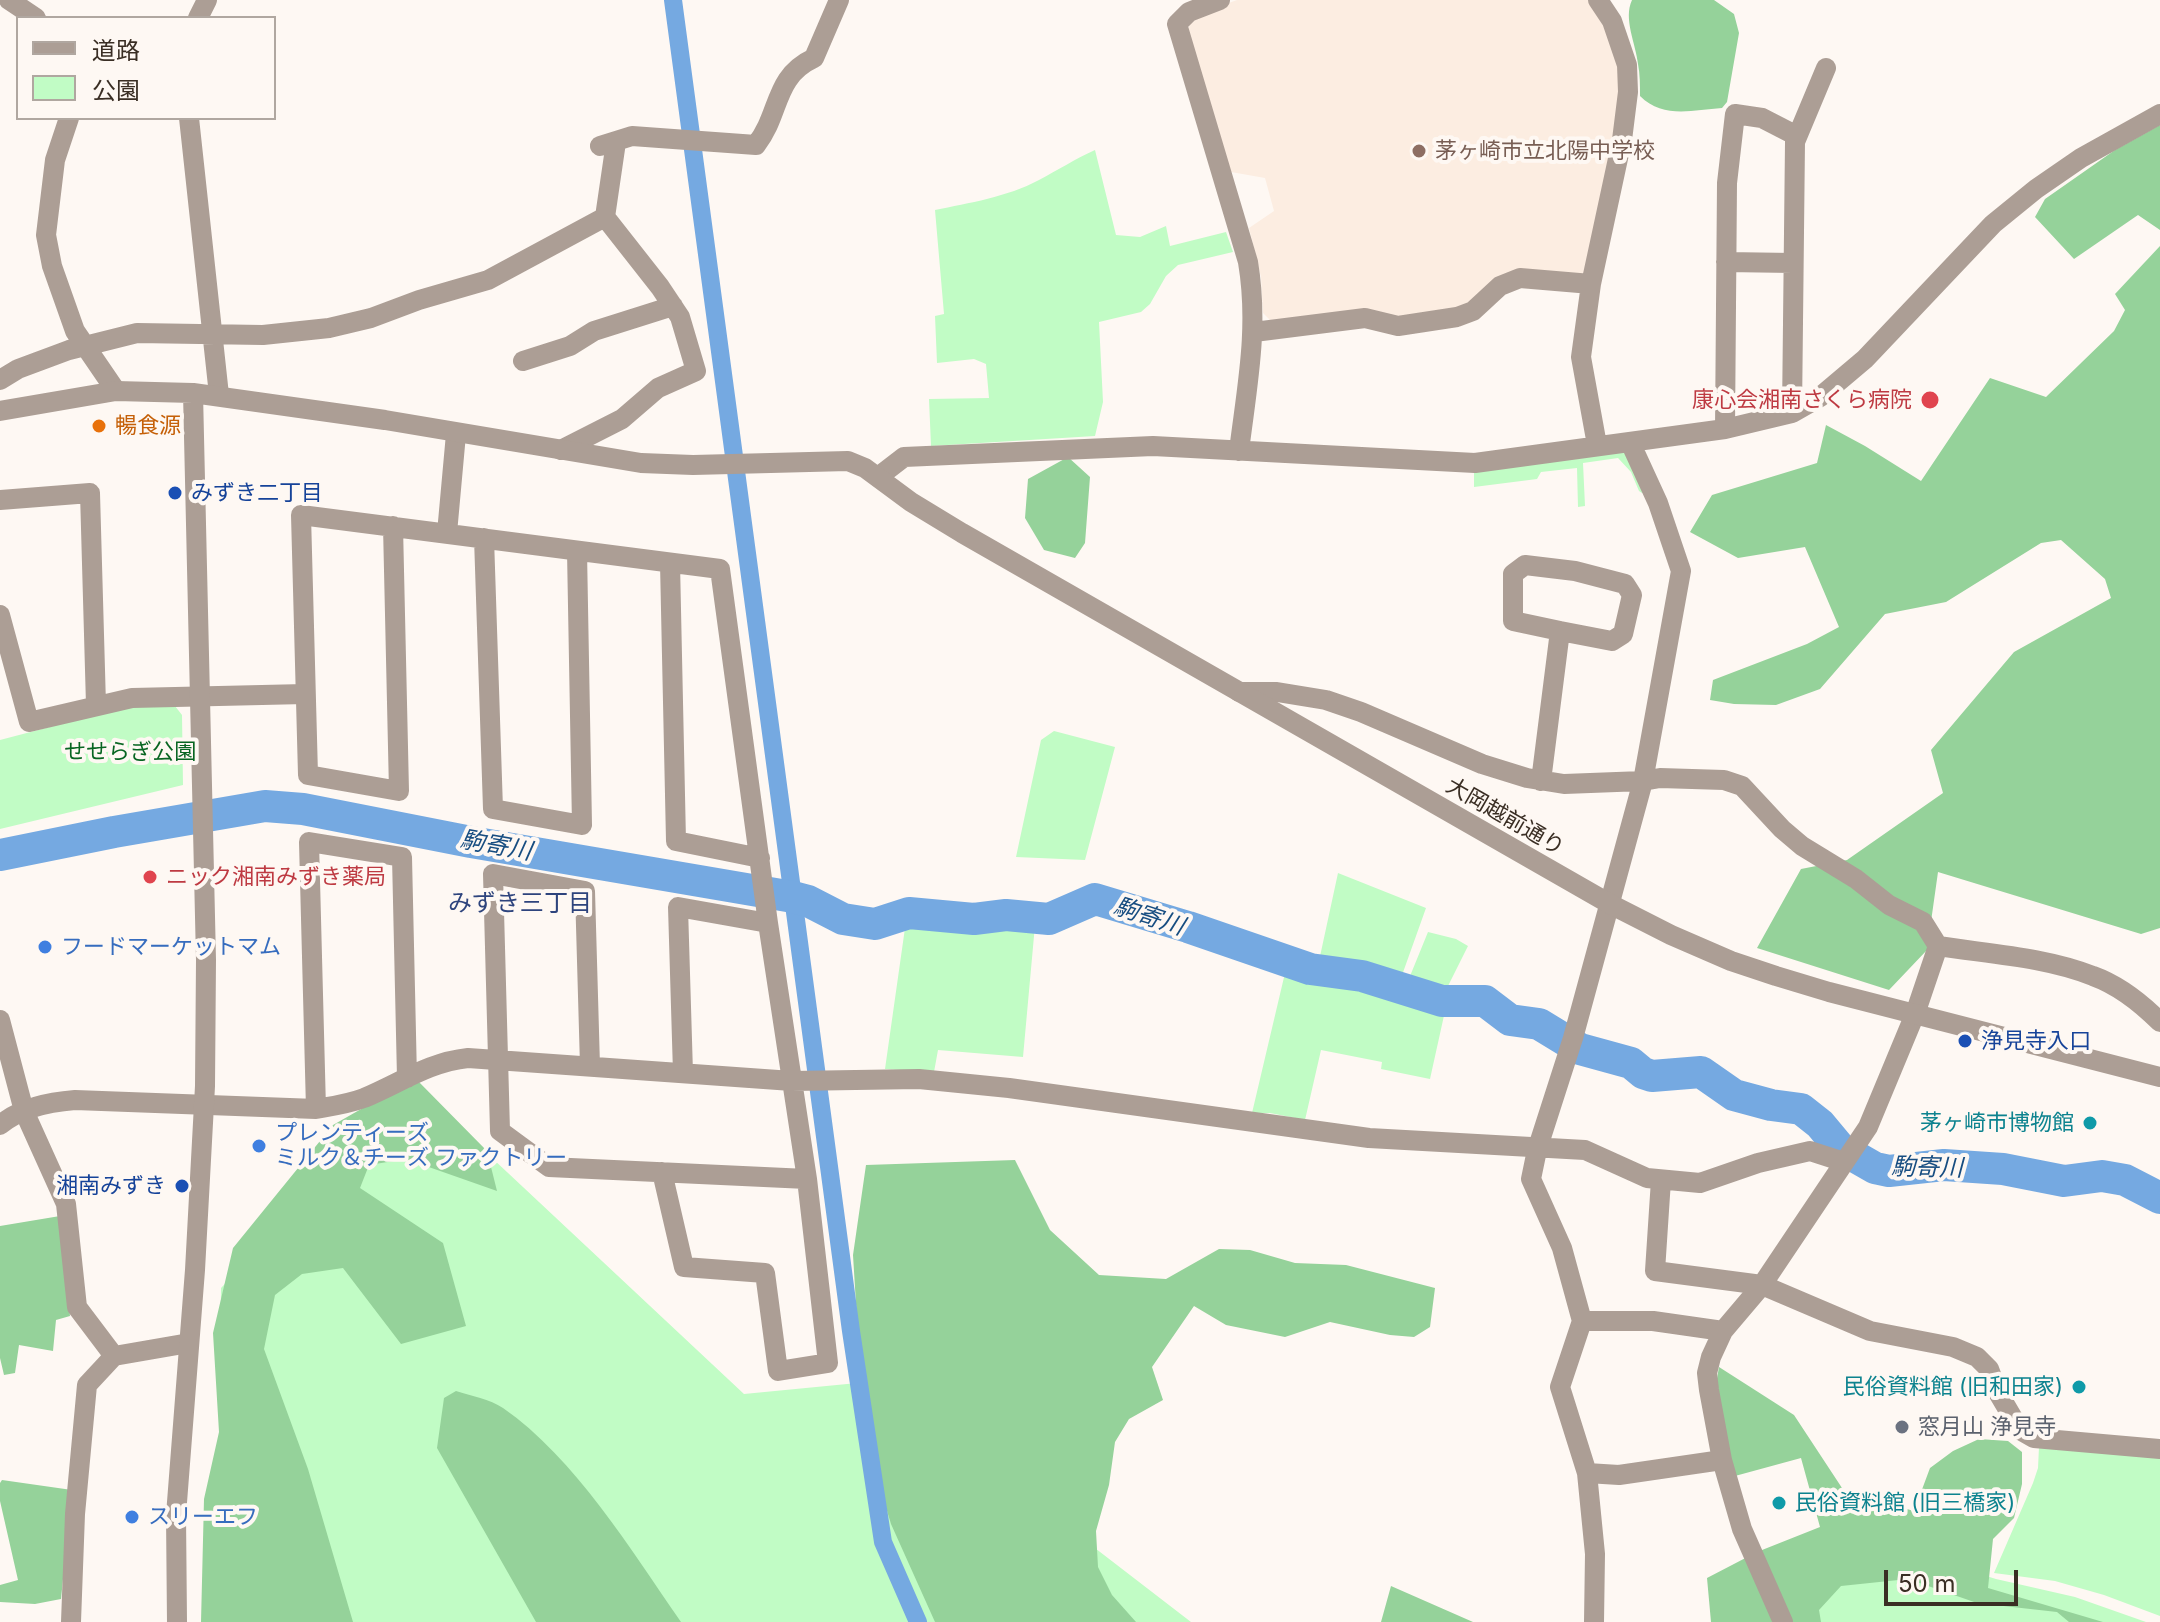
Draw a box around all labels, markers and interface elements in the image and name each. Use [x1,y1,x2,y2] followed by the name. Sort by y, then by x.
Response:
[16,16,276,120] legend
[92,36,140,65] text: 道路
[92,76,140,105] text: 公園
[1435,138,1655,164] place label: 茅ヶ崎市立北陽中学校
[1410,142,1428,160] marker: 茅ヶ崎市立北陽中学校
[1692,387,1912,413] place label: 康心会湘南さくら病院
[1919,389,1941,411] marker: 康心会湘南さくら病院
[115,413,181,439] place label: 暢食源
[90,417,108,435] marker: 暢食源
[191,480,323,506] place label: みずき二丁目
[166,484,184,502] marker: みずき二丁目
[64,739,196,765] park label: せせらぎ公園
[1441,773,1569,861] street label: 大岡越前通り
[458,826,534,866] water label: 駒寄川
[166,864,386,890] place label: ニック湘南みずき薬局
[141,868,159,886] marker: ニック湘南みずき薬局
[448,890,592,918] district label: みずき三丁目
[1110,892,1188,942] water label: 駒寄川
[61,934,281,960] place label: フードマーケットマム
[36,938,54,956] marker: フードマーケットマム
[1981,1028,2091,1054] place label: 浄見寺入口
[1956,1032,1974,1050] marker: 浄見寺入口
[1920,1110,2074,1136] place label: 茅ヶ崎市博物館
[2081,1114,2099,1132] marker: 茅ヶ崎市博物館
[275,1120,567,1172] place label: プレンティーズ ミルク＆チーズ ファクトリー
[250,1137,268,1155] marker: プレンティーズ ミルク＆チーズ ファクトリー
[1891,1153,1963,1183] water label: 駒寄川
[56,1173,166,1199] place label: 湘南みずき
[173,1177,191,1195] marker: 湘南みずき
[1843,1374,2063,1400] place label: 民俗資料館 (旧和田家)
[2070,1378,2088,1396] marker: 民俗資料館 (旧和田家)
[1918,1414,2056,1440] place label: 窓月山 浄見寺
[1893,1418,1911,1436] marker: 窓月山 浄見寺
[1795,1490,2015,1516] place label: 民俗資料館 (旧三橋家)
[1770,1494,1788,1512] marker: 民俗資料館 (旧三橋家)
[148,1504,258,1530] place label: スリーエフ
[123,1508,141,1526] marker: スリーエフ
[1888,1554,2022,1604] scale bar
[1898,1569,1956,1598] text: 50 m

